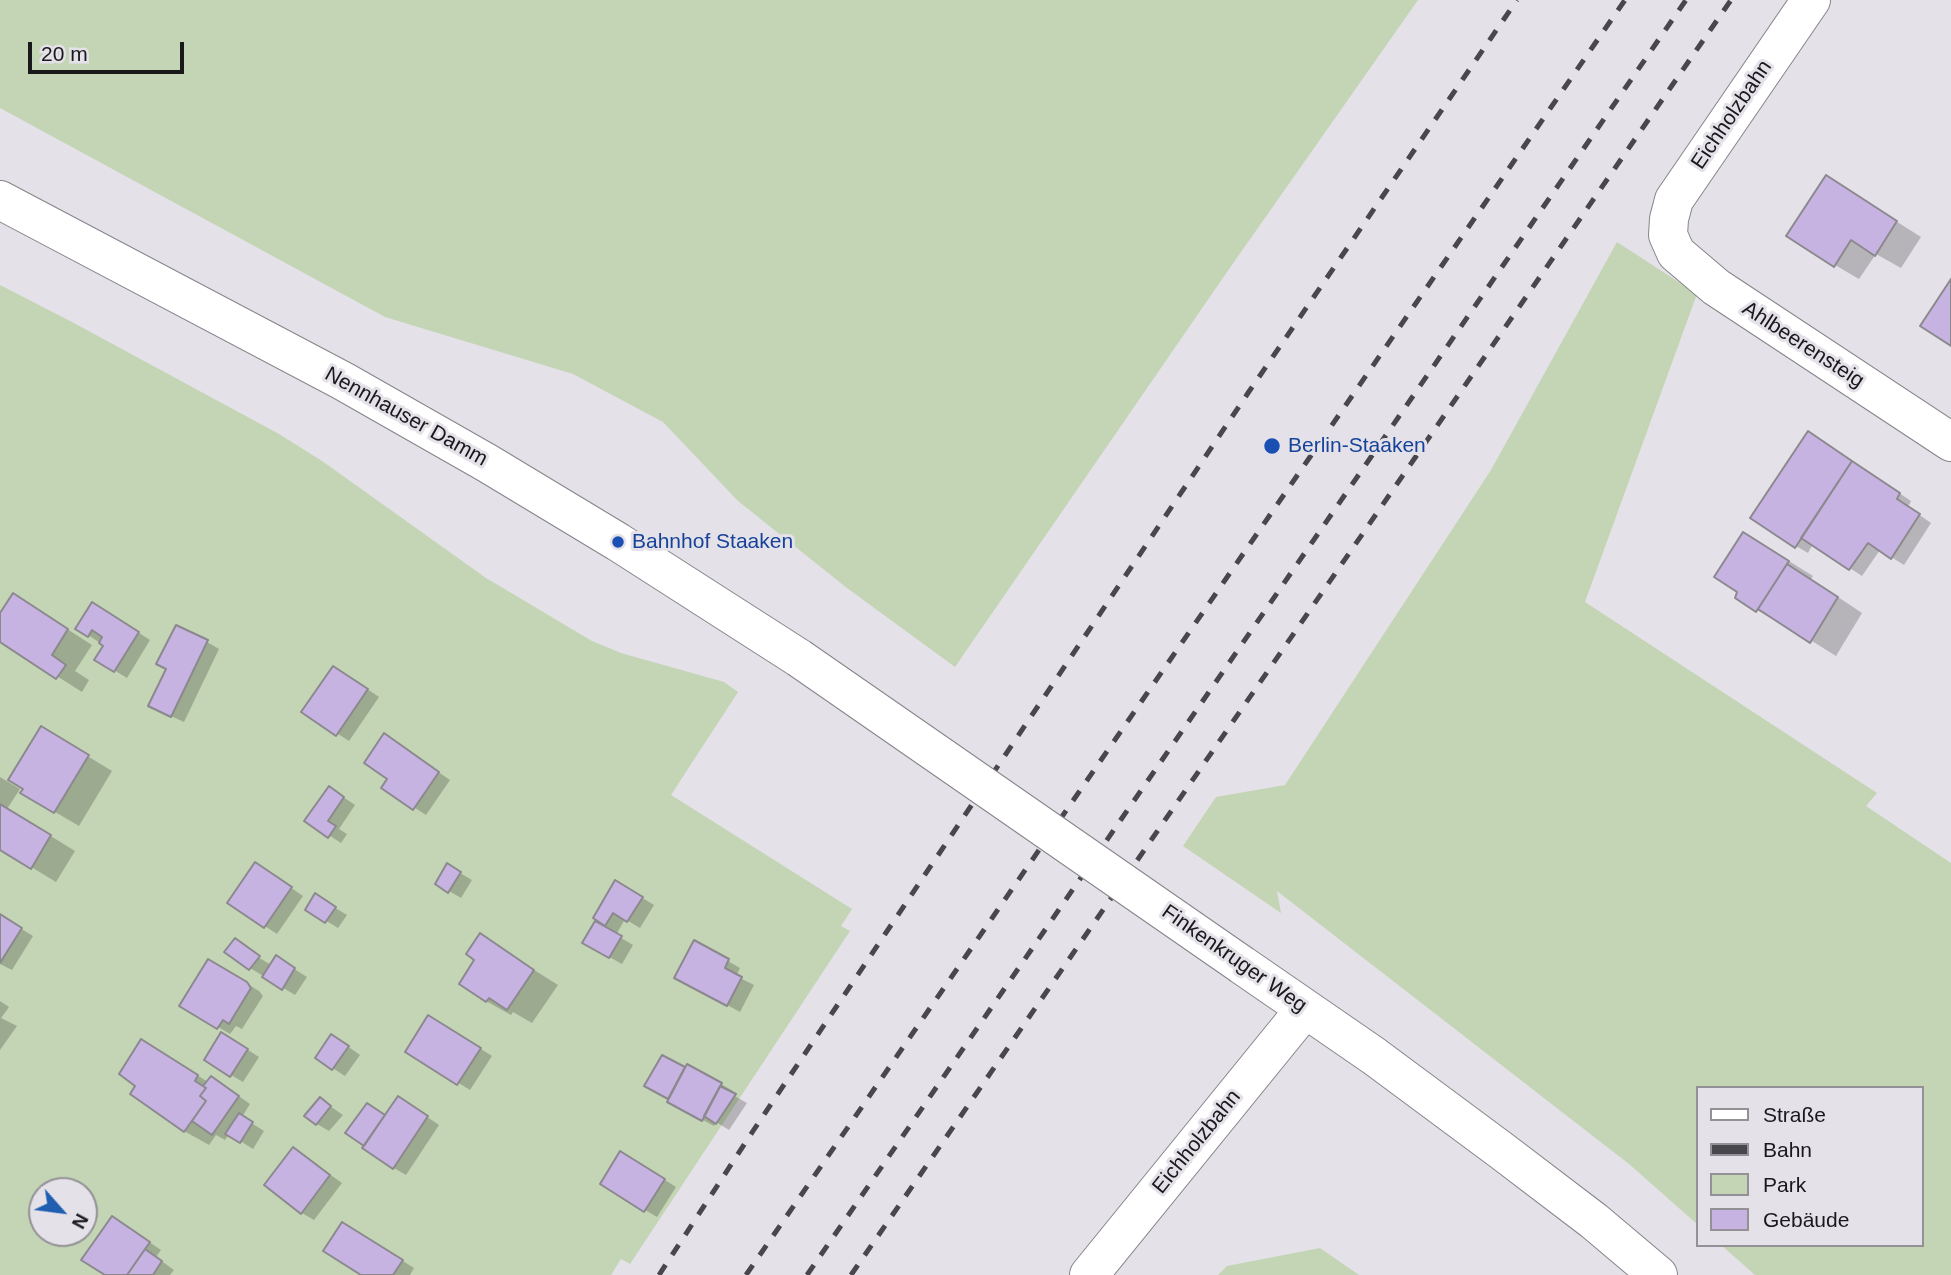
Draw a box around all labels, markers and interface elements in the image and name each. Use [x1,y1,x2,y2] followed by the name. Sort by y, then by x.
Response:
[32,28,187,72] scale bar
[41,42,88,65] text: 20 m
[1686,56,1778,174] street label: Eichholzbahn
[1737,296,1869,394] street label: Ahlbeerensteig
[320,362,492,472] street label: Nennhauser Damm
[1288,433,1426,459] place label: Berlin-Staaken
[1262,436,1282,456] marker: Berlin-Staaken
[632,529,793,555] place label: Bahnhof Staaken
[610,534,626,550] marker: Bahnhof Staaken
[1157,900,1311,1018] street label: Finkenkruger Weg
[1148,1085,1246,1199] street label: Eichholzbahn
[1696,1086,1923,1247] legend
[1763,1103,1826,1126] text: Straße
[1763,1138,1812,1161] text: Bahn
[1763,1173,1806,1196] text: Park
[28,1177,98,1247] north arrow
[1763,1208,1849,1231] text: Gebäude
[68,1210,93,1232] text: N

